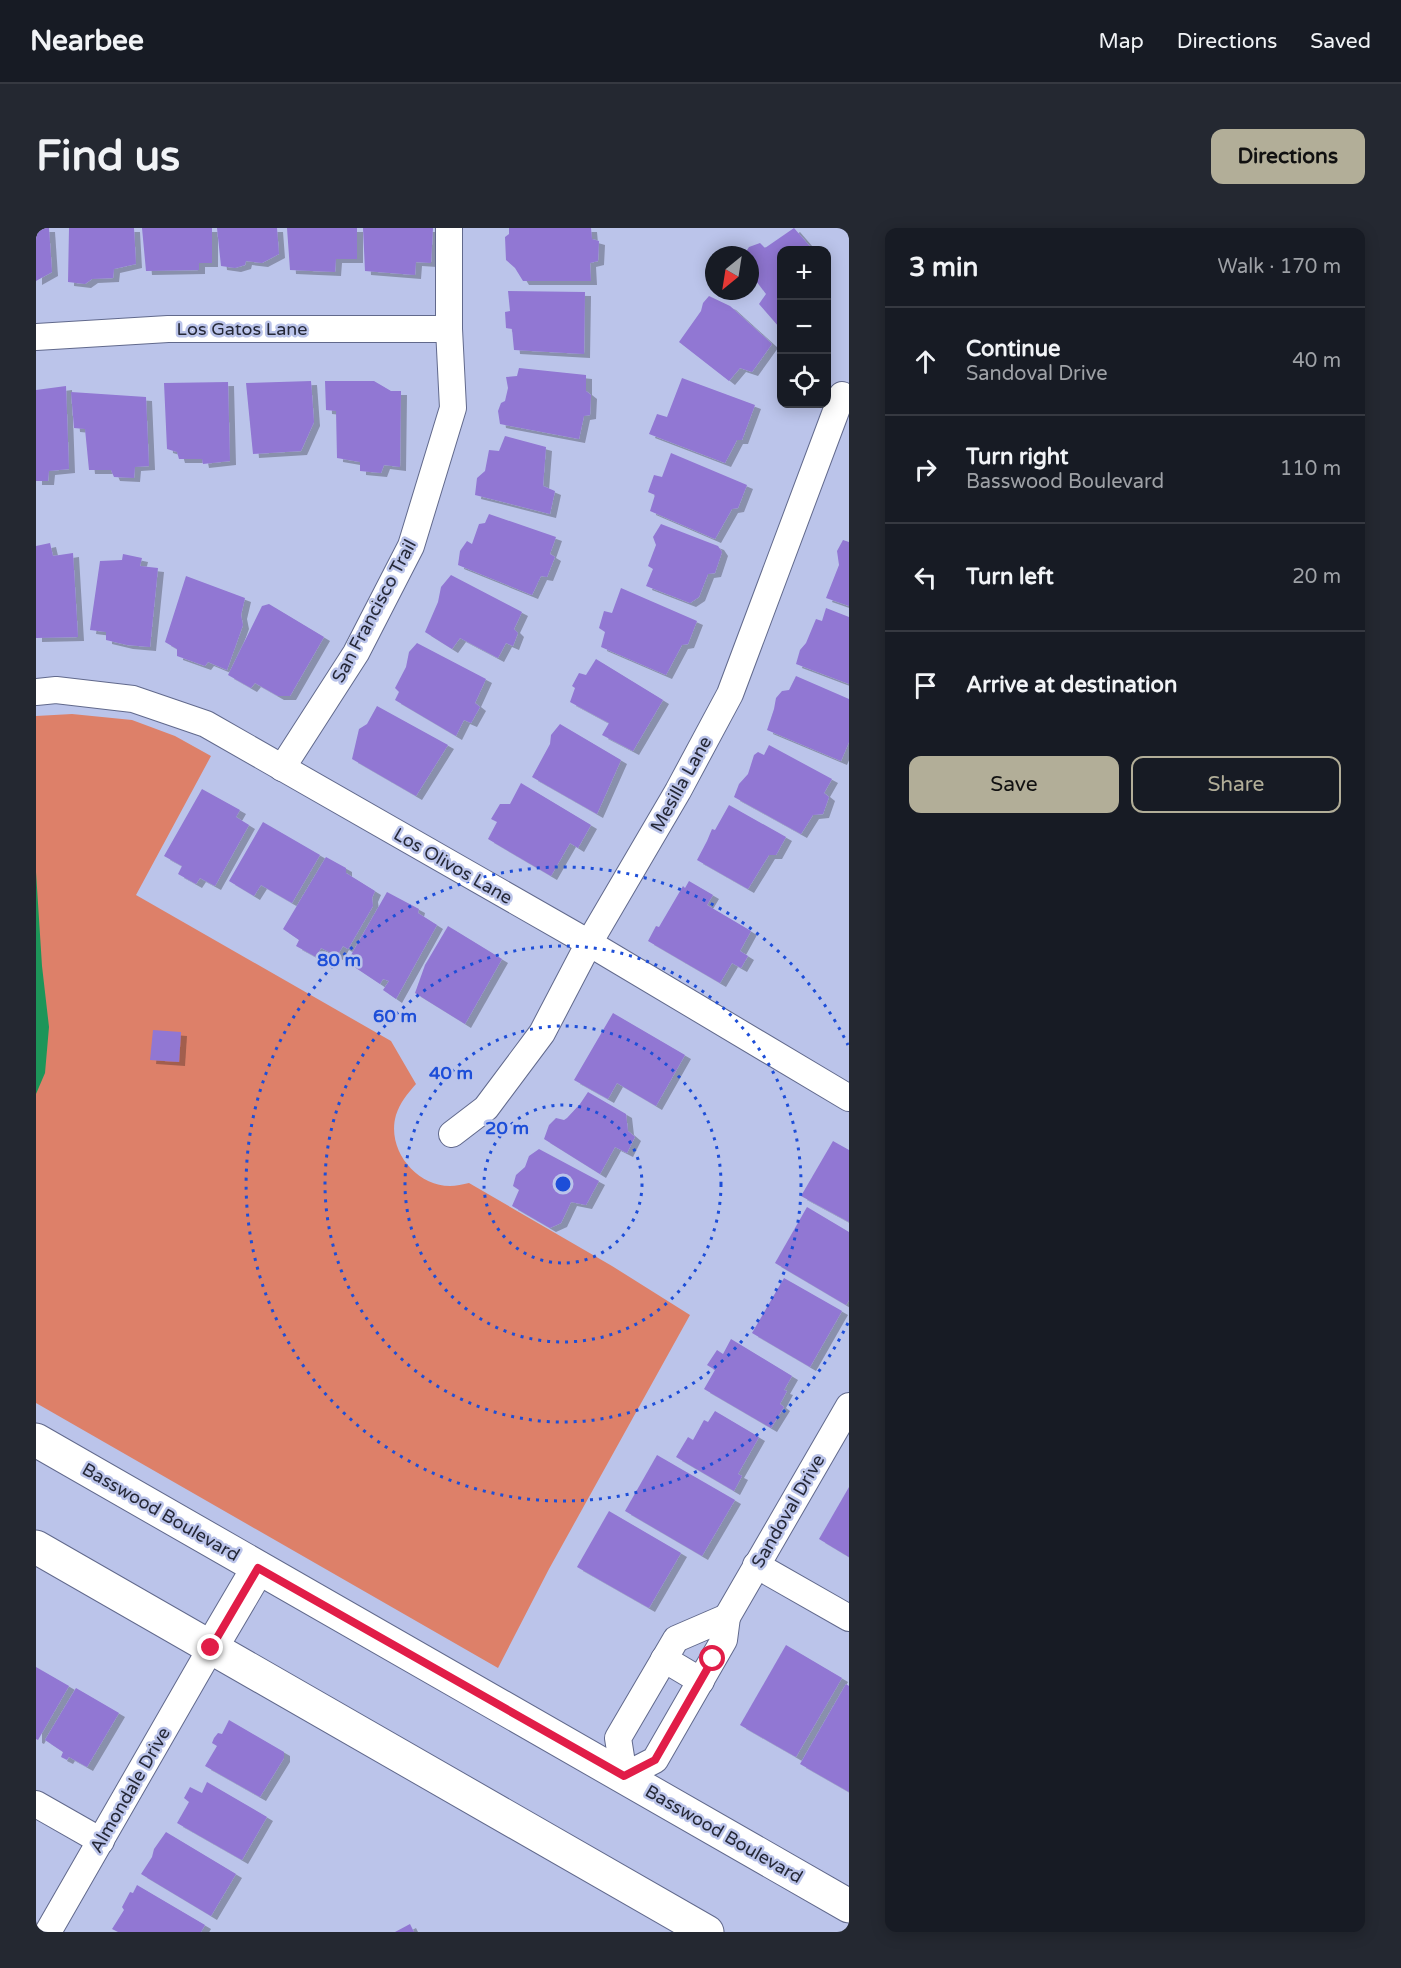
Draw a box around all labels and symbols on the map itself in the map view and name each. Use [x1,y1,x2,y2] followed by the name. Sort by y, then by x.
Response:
[705,246,759,300] north arrow
[177,318,307,340] street label: Los Gatos Lane
[327,536,421,686] street label: San Francisco Trail
[646,732,716,836] street label: Mesilla Lane
[390,823,516,909] street label: Los Olivos Lane
[317,949,361,971] text: 80 m
[373,1005,417,1027] text: 60 m
[429,1062,473,1084] text: 40 m
[485,1117,529,1139] text: 20 m
[553,1174,573,1194] centre of rings
[747,1450,829,1572] street label: Sandoval Drive
[78,1458,244,1566] street label: Basswood Boulevard
[197,1634,223,1660] route end
[699,1645,725,1671] route start
[85,1723,175,1857] street label: Almondale Drive
[641,1780,807,1888] street label: Basswood Boulevard

